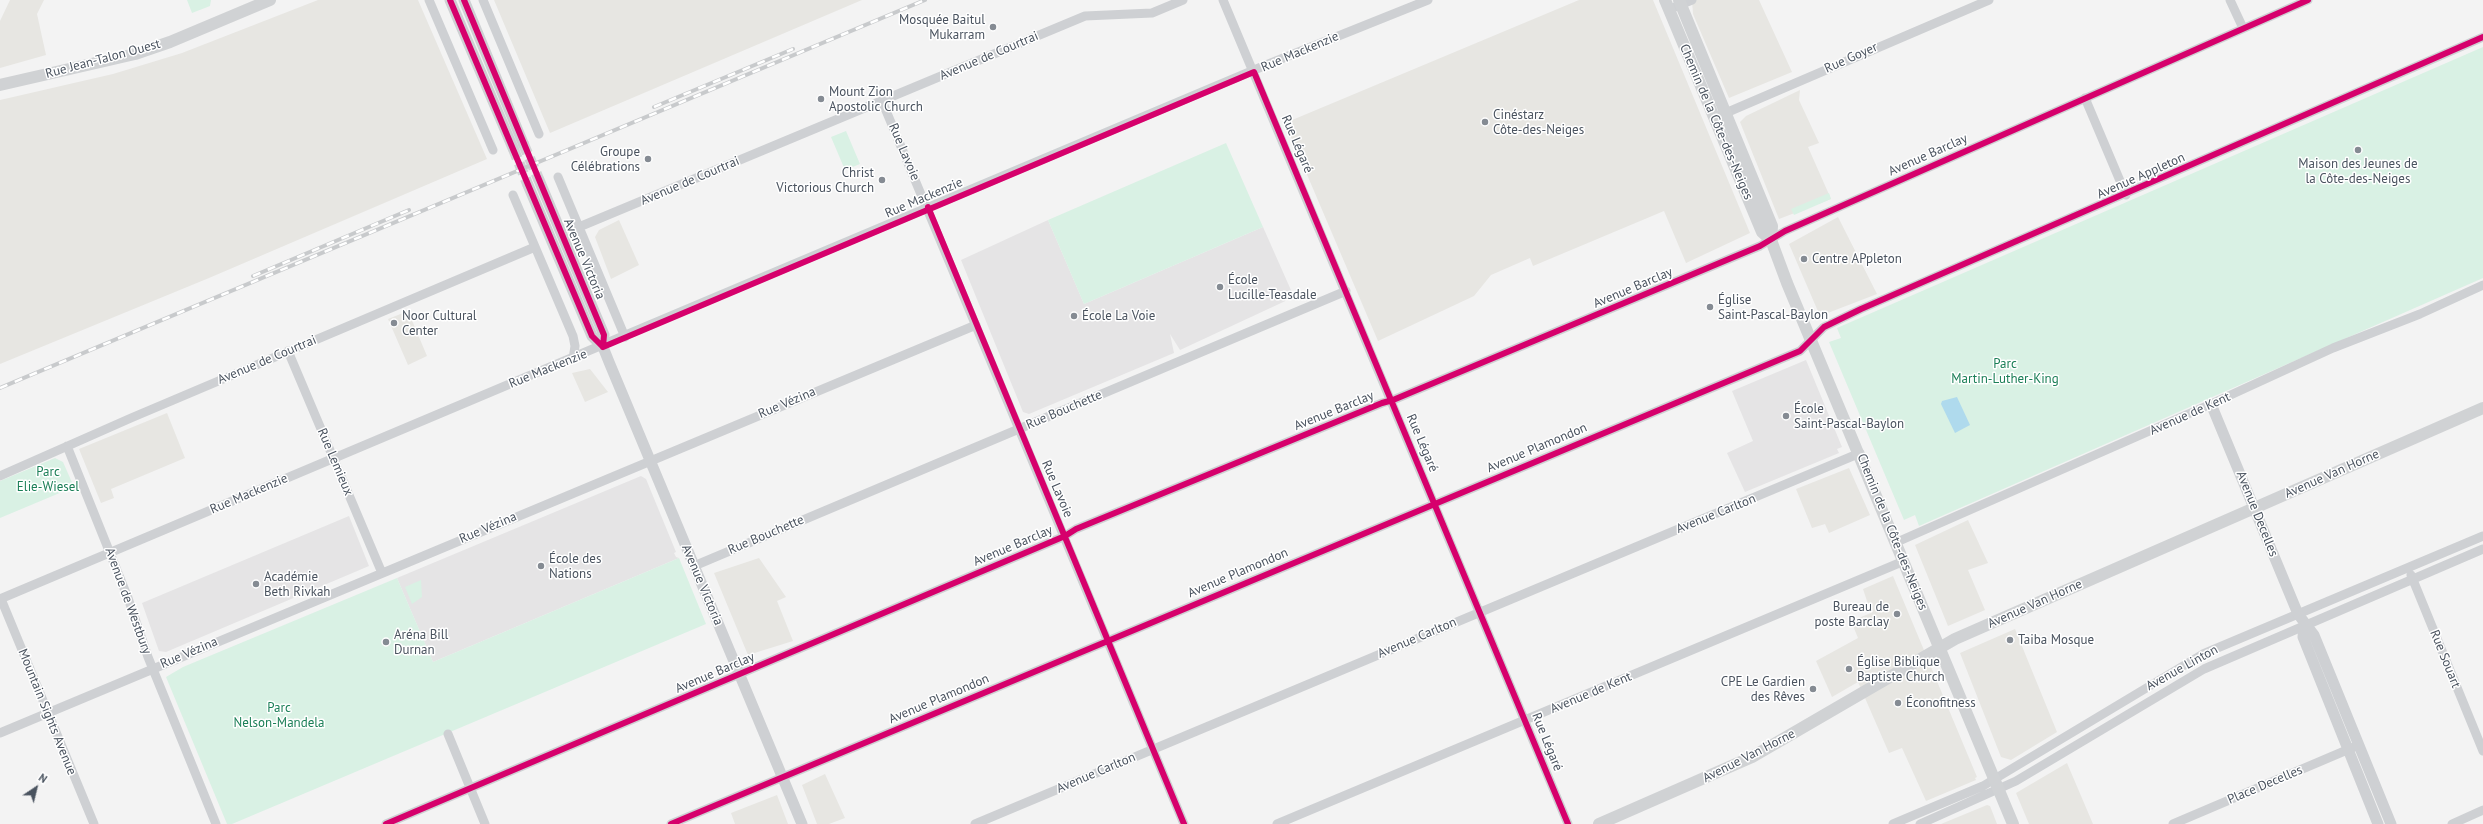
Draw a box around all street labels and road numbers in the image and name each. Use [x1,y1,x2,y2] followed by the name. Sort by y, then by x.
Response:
[937,28,1041,84] street label: Avenue de Courtrai
[1259,29,1341,75] street label: Rue Mackenzie
[44,36,162,82] street label: Rue Jean-Talon Ouest
[1822,39,1880,77] street label: Rue Goyer
[1676,42,1756,202] street label: Chemin de la Côte-des-Neiges
[1278,113,1316,175] street label: Rue Légaré
[885,121,923,183] street label: Rue Lavoie
[1886,131,1970,179] street label: Avenue Barclay
[2095,150,2187,202] street label: Avenue Appleton
[638,153,742,209] street label: Avenue de Courtrai
[883,175,965,221] street label: Rue Mackenzie
[560,216,608,302] street label: Avenue Victoria
[1591,264,1675,312] street label: Avenue Barclay
[215,332,319,388] street label: Avenue de Courtrai
[507,346,589,392] street label: Rue Mackenzie
[756,384,818,422] street label: Rue Vézina
[1024,387,1104,433] street label: Rue Bouchette
[1292,388,1376,434] street label: Avenue Barclay
[2147,389,2233,439] street label: Avenue de Kent
[1403,412,1441,474] street label: Rue Légaré
[1485,420,1589,476] street label: Avenue Plamondon
[314,426,356,498] street label: Rue Lemieux
[2282,446,2382,502] street label: Avenue Van Horne
[1853,451,1931,613] street label: Chemin de la Côte-des-Neiges
[1038,458,1076,520] street label: Rue Lavoie
[2233,469,2281,559] street label: Avenue Decelles
[208,471,290,517] street label: Rue Mackenzie
[1674,491,1758,537] street label: Avenue Carlton
[457,509,519,547] street label: Rue Vézina
[726,512,806,558] street label: Rue Bouchette
[971,522,1055,570] street label: Avenue Barclay
[678,542,726,628] street label: Avenue Victoria
[1186,545,1290,601] street label: Avenue Plamondon
[101,546,155,656] street label: Avenue de Westbury
[1985,576,2085,632] street label: Avenue Van Horne
[1375,614,1459,662] street label: Avenue Carlton
[2426,628,2464,690] street label: Rue Souart
[158,634,220,672] street label: Rue Vézina
[2143,642,2221,694] street label: Avenue Linton
[15,647,79,777] street label: Mountain Sights Avenue
[673,649,757,697] street label: Avenue Barclay
[1548,669,1634,717] street label: Avenue de Kent
[887,671,991,727] street label: Avenue Plamondon
[1528,711,1566,773] street label: Rue Légaré
[1700,726,1798,786] street label: Avenue Van Horne
[1054,749,1138,797] street label: Avenue Carlton
[2225,762,2305,808] street label: Place Decelles

